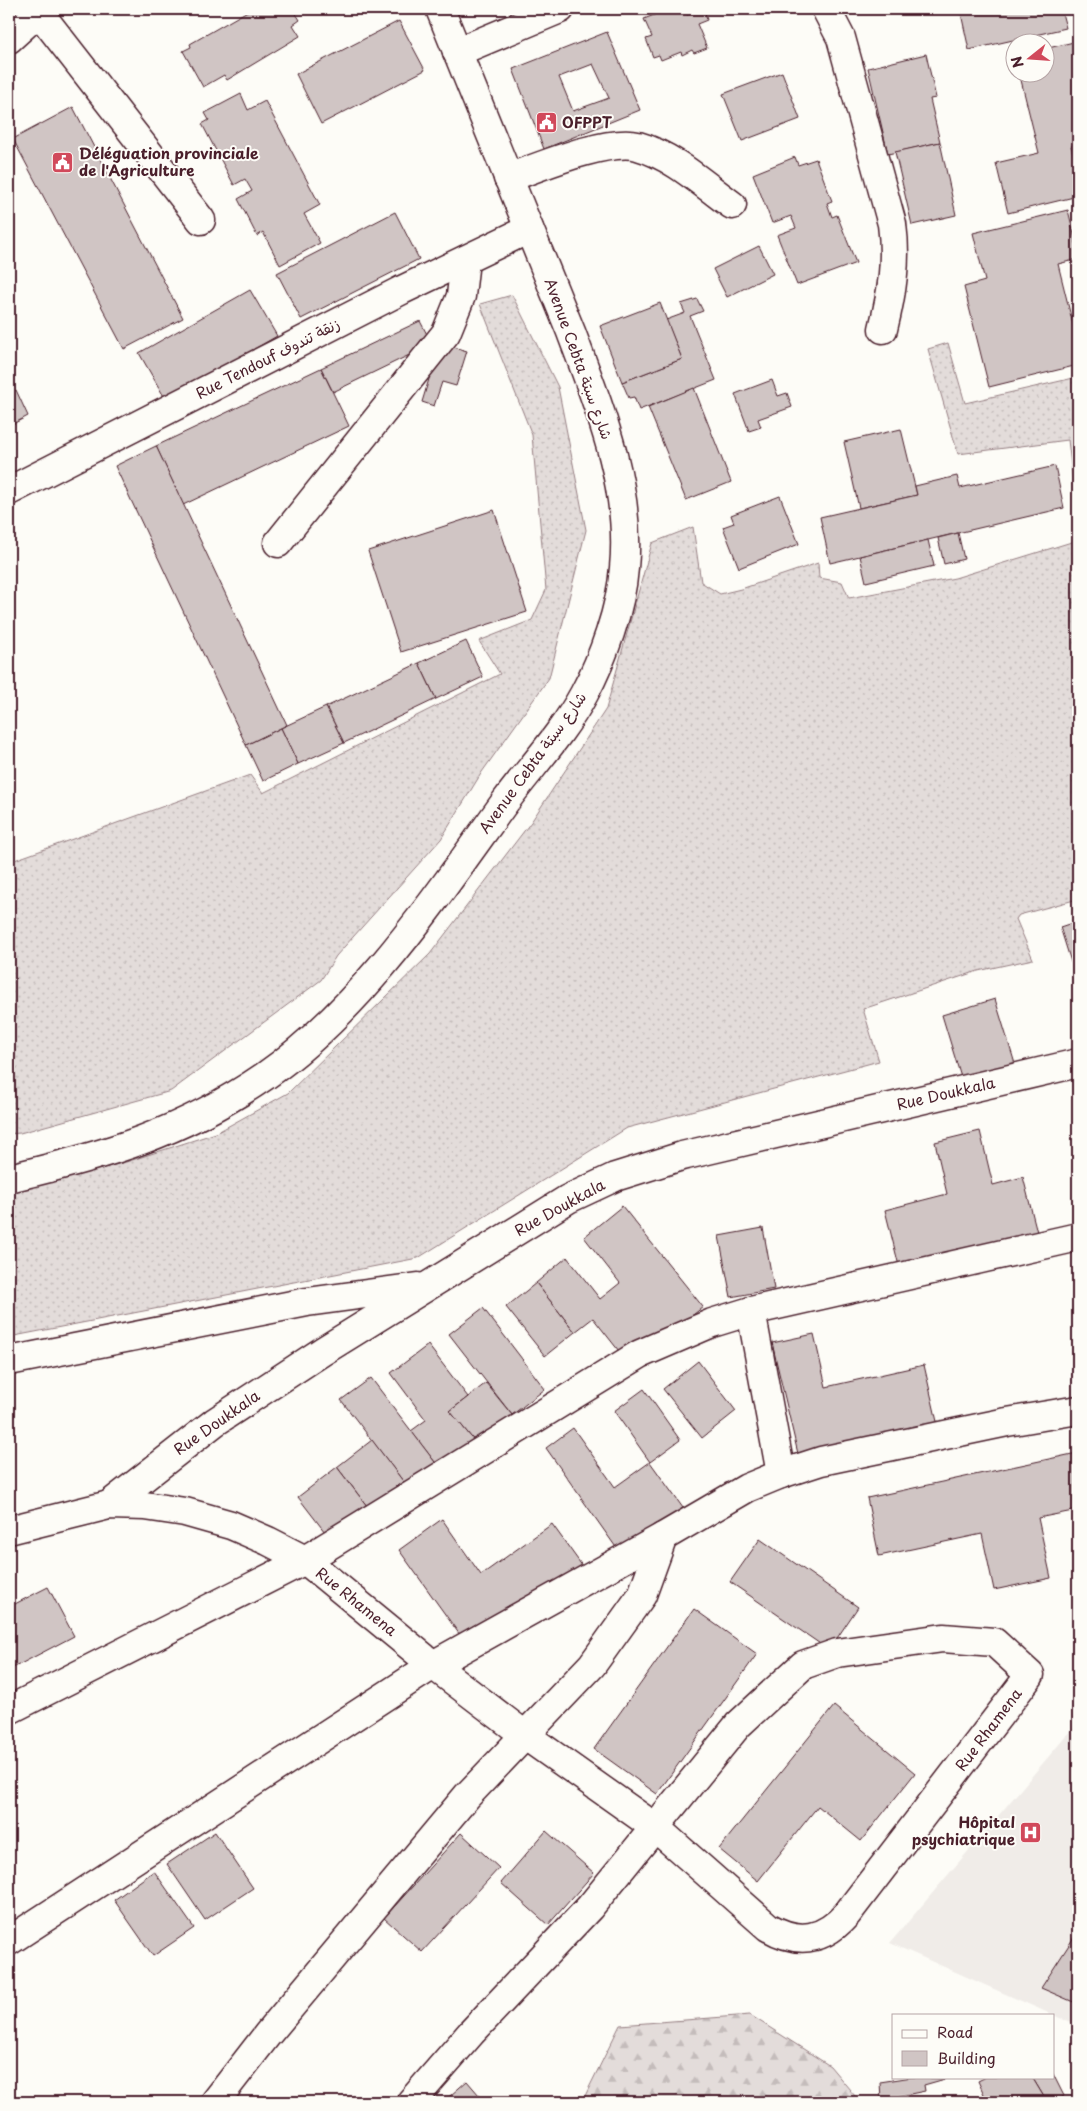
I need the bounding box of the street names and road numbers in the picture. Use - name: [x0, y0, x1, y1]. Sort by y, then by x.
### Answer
- street label: Avenue Cebta شارع سبتة: [539, 275, 619, 442]
- street label: Rue Tendouf زنقة تندوف: [191, 311, 343, 404]
- street label: Avenue Cebta شارع سبتة: [472, 686, 591, 838]
- street label: Rue Doukkala: [894, 1070, 998, 1115]
- street label: Rue Doukkala: [510, 1172, 609, 1241]
- street label: Rue Doukkala: [169, 1383, 264, 1460]
- street label: Rue Rhamena: [311, 1561, 403, 1641]
- street label: Rue Rhamena: [949, 1682, 1027, 1775]

